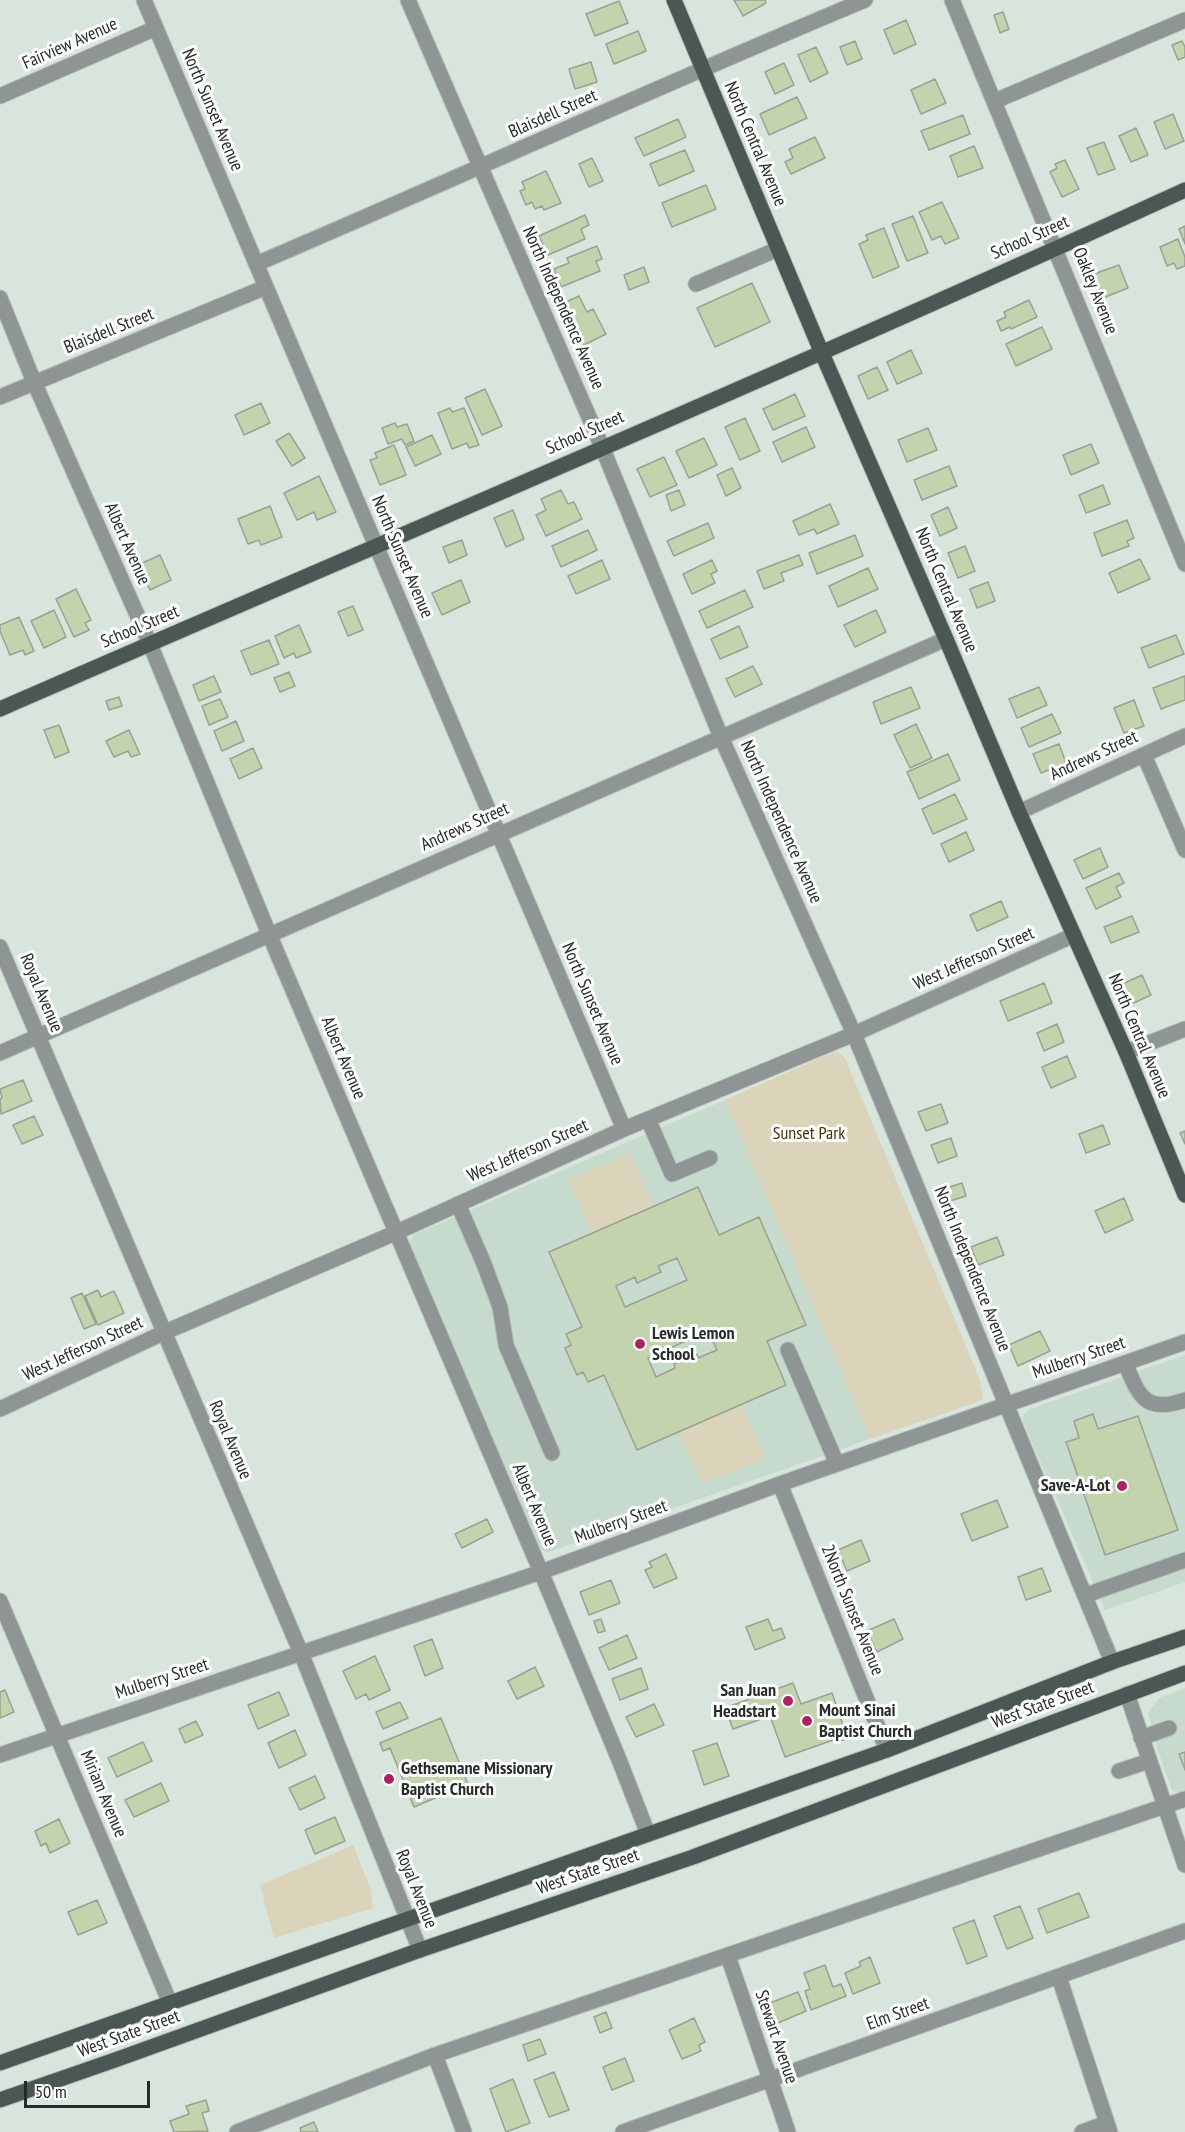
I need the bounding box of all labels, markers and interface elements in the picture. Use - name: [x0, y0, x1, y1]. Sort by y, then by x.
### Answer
- street label: Fairview Avenue: [19, 13, 121, 75]
- street label: North Sunset Avenue: [177, 46, 247, 174]
- street label: North Central Avenue: [719, 78, 791, 210]
- street label: Blaisdell Street: [505, 85, 601, 143]
- street label: School Street: [988, 211, 1072, 265]
- street label: North Independence Avenue: [517, 223, 609, 393]
- street label: Oakley Avenue: [1068, 245, 1122, 337]
- street label: Blaisdell Street: [61, 303, 157, 359]
- street label: School Street: [543, 406, 627, 460]
- street label: North Sunset Avenue: [367, 493, 437, 621]
- street label: Albert Avenue: [99, 500, 155, 588]
- street label: North Central Avenue: [910, 524, 982, 656]
- street label: School Street: [98, 601, 182, 653]
- street label: Andrews Street: [1047, 726, 1141, 786]
- street label: North Independence Avenue: [735, 737, 827, 907]
- street label: Andrews Street: [418, 798, 512, 856]
- street label: West Jefferson Street: [910, 923, 1038, 995]
- street label: North Sunset Avenue: [557, 940, 627, 1068]
- street label: Royal Avenue: [15, 951, 67, 1035]
- street label: North Central Avenue: [1103, 970, 1175, 1102]
- street label: Albert Avenue: [316, 1013, 370, 1103]
- street label: West Jefferson Street: [464, 1115, 592, 1187]
- park label: Sunset Park: [773, 1123, 845, 1145]
- street label: North Independence Avenue: [929, 1183, 1015, 1355]
- street label: West Jefferson Street: [20, 1312, 146, 1386]
- place label: Lewis Lemon School: [652, 1323, 735, 1366]
- street label: Mulberry Street: [1030, 1332, 1128, 1384]
- marker: Lewis Lemon School: [633, 1337, 647, 1351]
- street label: Royal Avenue: [204, 1398, 256, 1482]
- street label: Albert Avenue: [507, 1460, 561, 1550]
- place label: Save-A-Lot: [1041, 1475, 1110, 1497]
- marker: Save-A-Lot: [1115, 1479, 1129, 1493]
- street label: Mulberry Street: [572, 1495, 670, 1549]
- street label: 2North Sunset Avenue: [816, 1542, 888, 1678]
- street label: Mulberry Street: [113, 1654, 211, 1704]
- street label: West State Street: [989, 1677, 1097, 1733]
- place label: San Juan Headstart: [713, 1680, 776, 1722]
- marker: San Juan Headstart: [781, 1694, 795, 1708]
- place label: Mount Sinai Baptist Church: [819, 1700, 912, 1742]
- marker: Mount Sinai Baptist Church: [800, 1714, 814, 1728]
- street label: Miriam Avenue: [75, 1747, 131, 1841]
- place label: Gethsemane Missionary Baptist Church: [401, 1758, 553, 1800]
- marker: Gethsemane Missionary Baptist Church: [382, 1772, 396, 1786]
- street label: West State Street: [534, 1844, 642, 1900]
- street label: Royal Avenue: [390, 1846, 442, 1932]
- street label: Stewart Avenue: [750, 1987, 802, 2087]
- street label: Elm Street: [864, 1993, 932, 2035]
- street label: West State Street: [75, 2006, 183, 2062]
- scale bar: [27, 2069, 153, 2107]
- text: 50 m: [35, 2080, 67, 2103]

